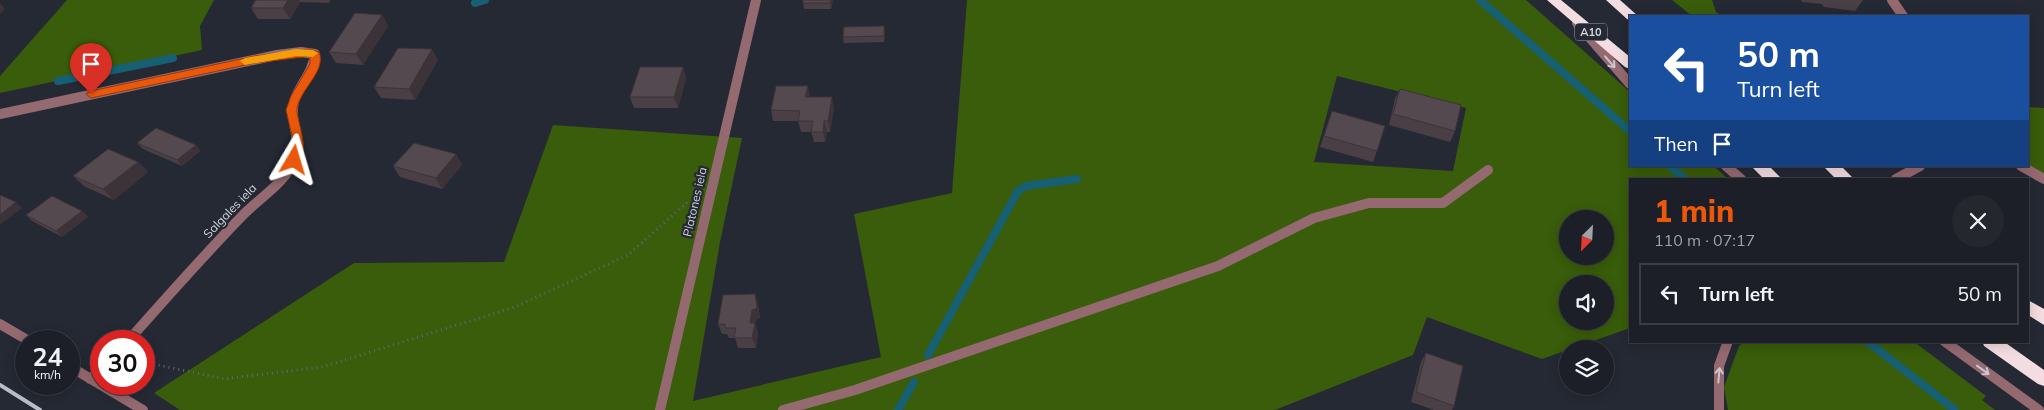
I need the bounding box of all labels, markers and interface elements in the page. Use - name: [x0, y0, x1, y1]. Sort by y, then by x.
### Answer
- road number: A10: [1575, 24, 1607, 41]
- text: 50 m: [1737, 32, 1820, 76]
- icon: left: [1654, 35, 1719, 100]
- pin: [70, 43, 112, 94]
- icon: arrive: [77, 50, 105, 78]
- one-way arrow: [1605, 55, 1616, 68]
- text: Turn left: [1737, 75, 1820, 103]
- icon: arrive: [1708, 130, 1736, 158]
- text: Then: [1654, 132, 1698, 156]
- position arrow: [267, 133, 319, 185]
- street label: Platones iela: [679, 166, 710, 238]
- street label: Salgales iela: [200, 180, 259, 241]
- text: 1 min: [1654, 192, 1734, 230]
- button: close: [1952, 195, 2004, 247]
- north arrow: [1559, 210, 1614, 265]
- map controls: [1559, 210, 1614, 395]
- text: 110 m · 07:17: [1654, 230, 1755, 250]
- button: sound: [1559, 275, 1614, 330]
- icon: left: [1656, 280, 1684, 308]
- text: Turn left: [1699, 282, 1774, 306]
- text: 50 m: [1958, 282, 2002, 306]
- speed limit sign: 30: [90, 330, 155, 395]
- button: layers: [1559, 340, 1614, 395]
- text: 24: [32, 341, 63, 372]
- one-way arrow: [1976, 365, 1990, 375]
- text: km/h: [34, 367, 61, 382]
- one-way arrow: [1714, 367, 1723, 383]

